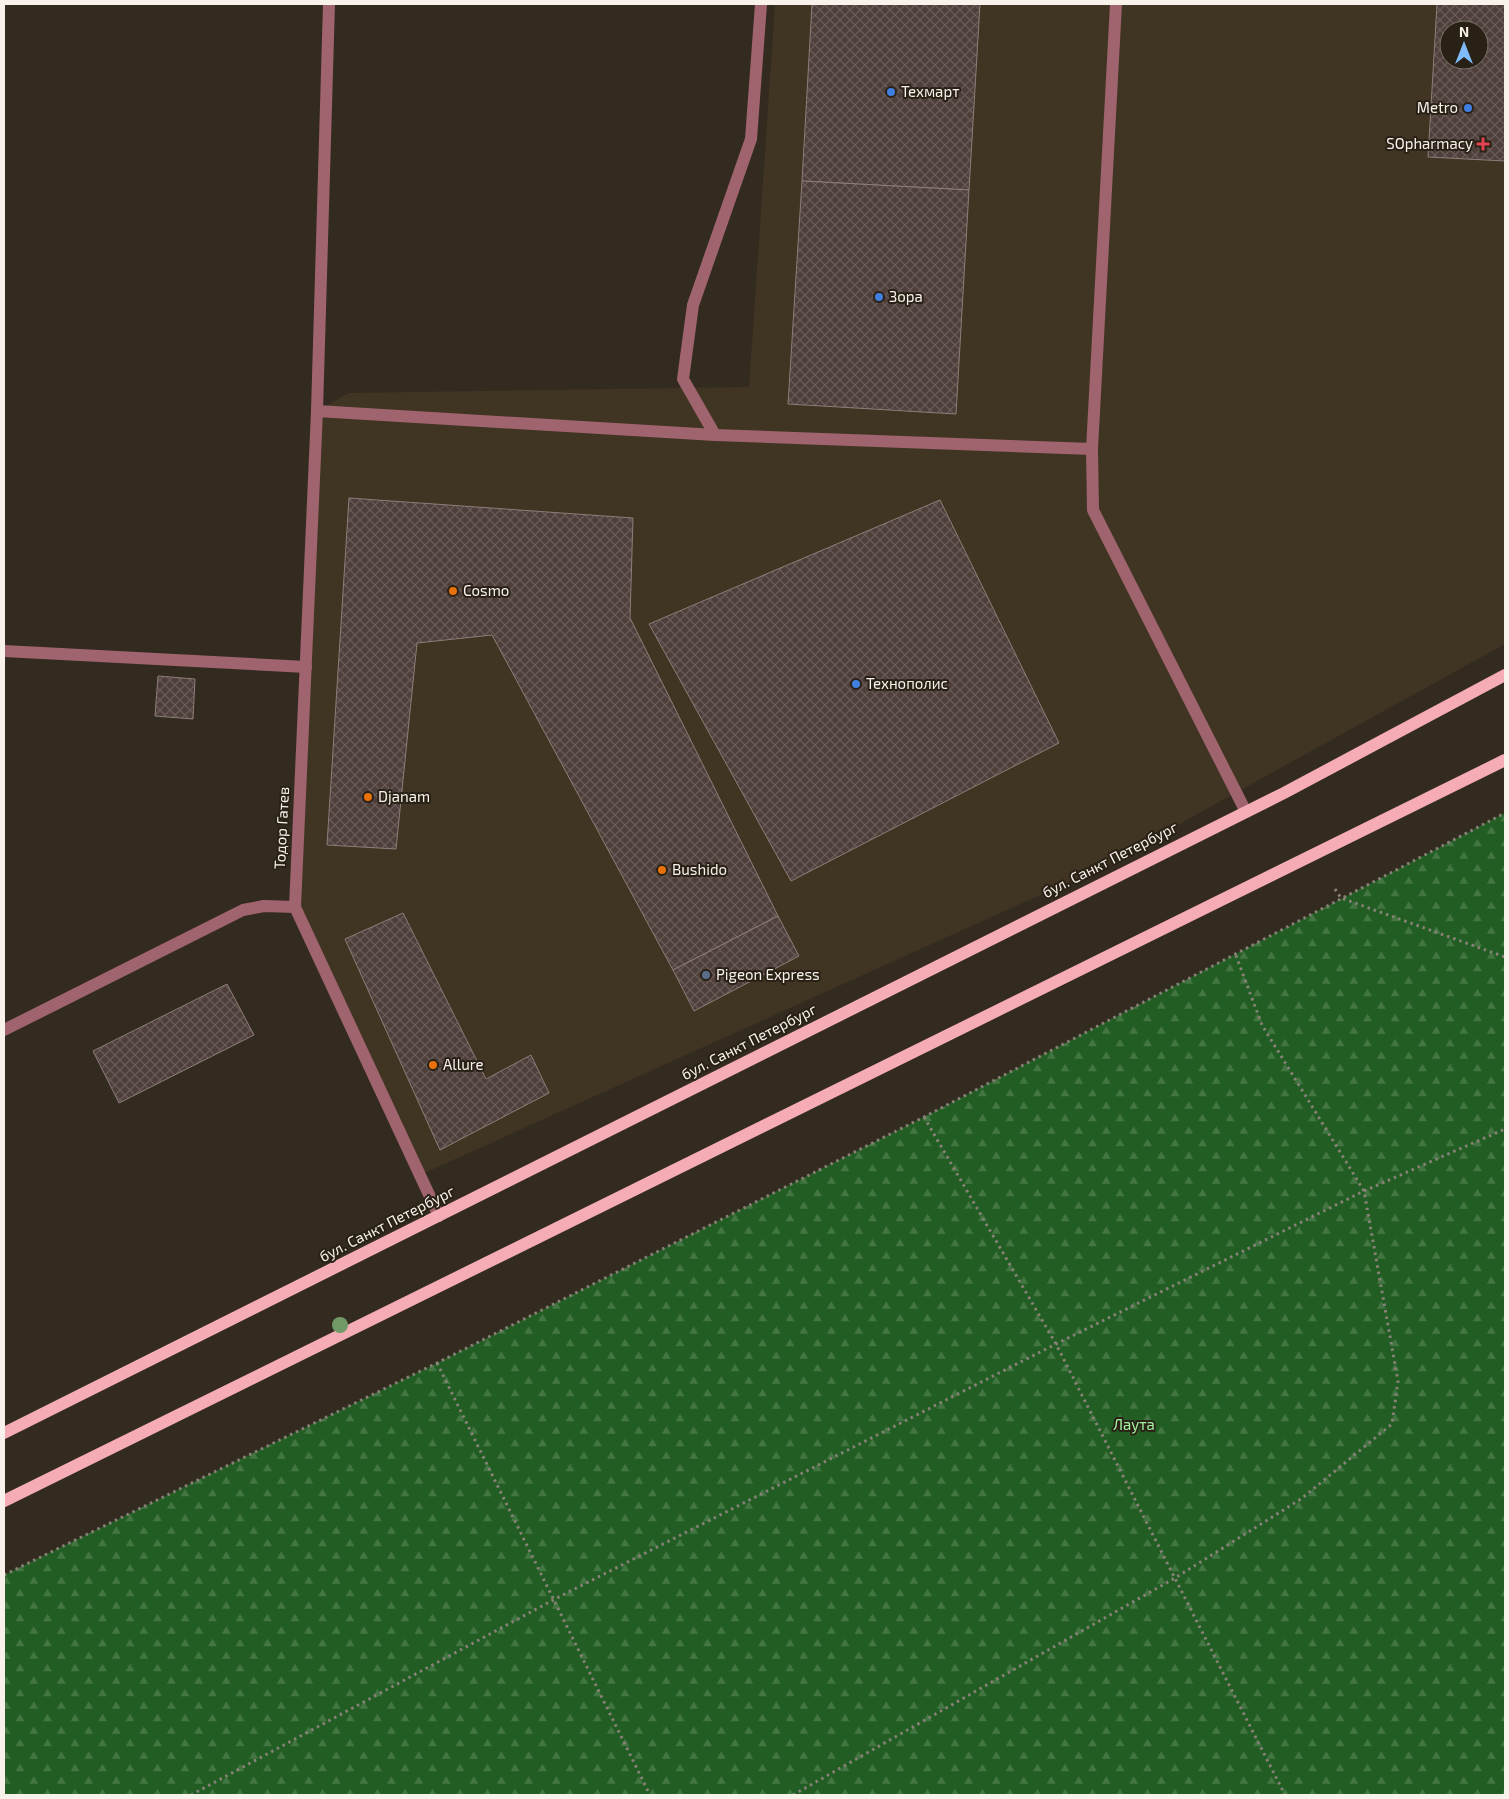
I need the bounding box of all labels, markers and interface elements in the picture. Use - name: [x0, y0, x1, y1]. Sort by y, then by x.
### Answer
- north arrow: [1439, 20, 1489, 70]
- text: N: [1459, 23, 1469, 40]
- place label: Техмарт: [901, 82, 960, 100]
- marker: Техмарт: [885, 86, 897, 98]
- place label: Metro: [1417, 98, 1458, 116]
- marker: Metro: [1462, 102, 1474, 114]
- place label: SOpharmacy: [1386, 134, 1473, 152]
- marker: SOpharmacy: [1477, 138, 1489, 150]
- place label: Зора: [889, 287, 923, 305]
- marker: Зора: [873, 291, 885, 303]
- place label: Cosmo: [463, 581, 509, 599]
- marker: Cosmo: [447, 585, 459, 597]
- place label: Технополис: [866, 674, 948, 692]
- marker: Технополис: [850, 678, 862, 690]
- street label: Тодор Гатев: [270, 786, 292, 870]
- place label: Djanam: [378, 787, 430, 806]
- marker: Djanam: [362, 791, 374, 803]
- street label: бул. Санкт Петербург: [1039, 817, 1181, 902]
- place label: Bushido: [672, 860, 727, 878]
- marker: Bushido: [656, 864, 668, 876]
- place label: Pigeon Express: [716, 965, 820, 983]
- marker: Pigeon Express: [700, 969, 712, 981]
- street label: бул. Санкт Петербург: [678, 999, 820, 1084]
- place label: Allure: [443, 1055, 484, 1073]
- marker: Allure: [427, 1059, 439, 1071]
- street label: бул. Санкт Петербург: [316, 1181, 458, 1266]
- park label: Лаута: [1113, 1415, 1155, 1434]

